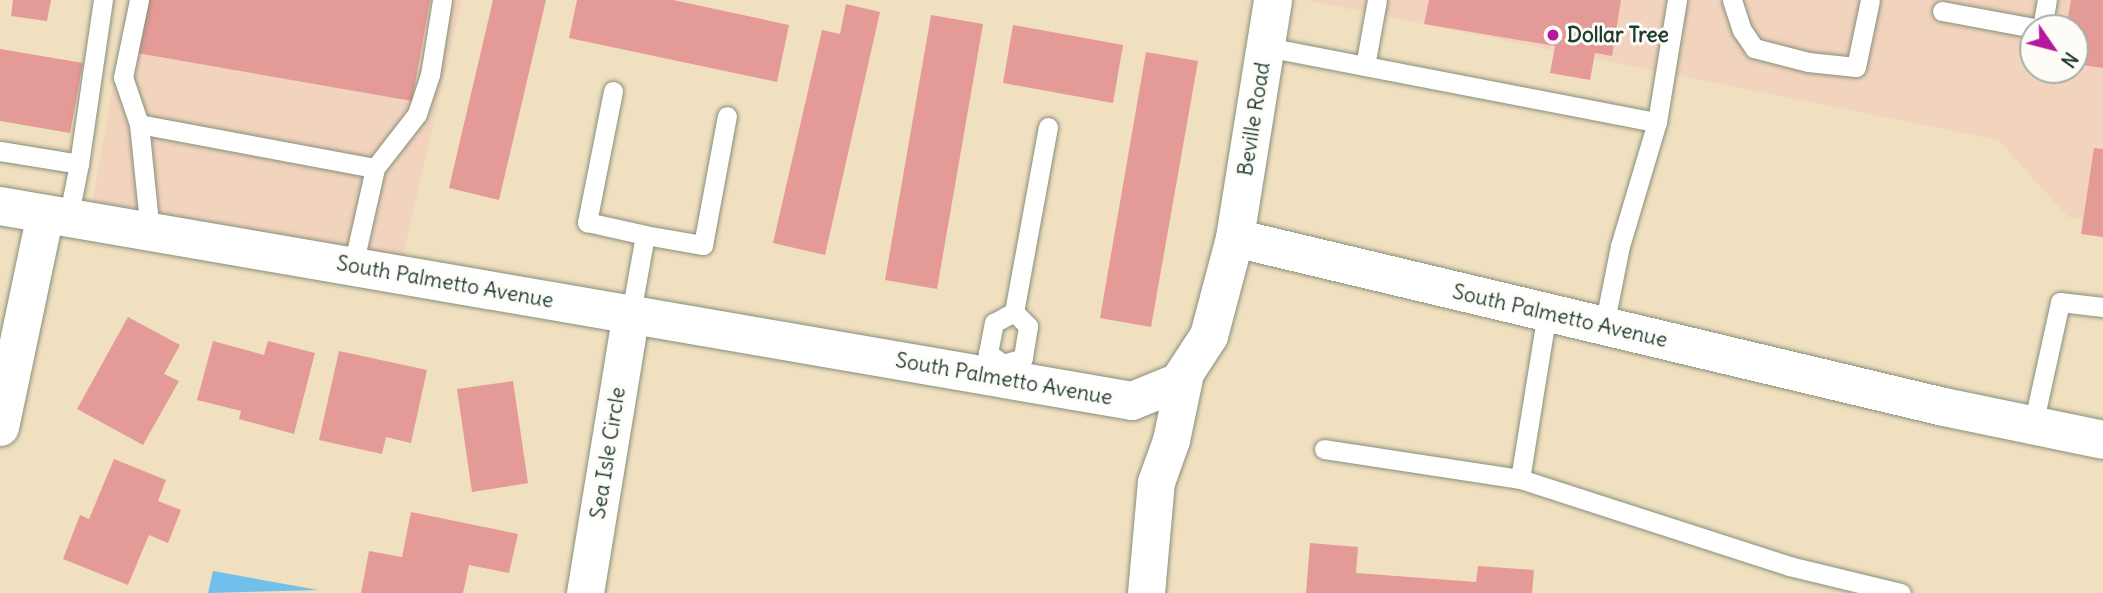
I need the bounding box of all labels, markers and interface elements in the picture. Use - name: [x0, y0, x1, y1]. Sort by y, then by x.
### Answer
- north arrow: [2019, 14, 2089, 84]
- place label: Dollar Tree: [1567, 22, 1669, 48]
- marker: Dollar Tree: [1545, 27, 1561, 43]
- text: N: [2056, 48, 2083, 72]
- street label: Beville Road: [1233, 60, 1275, 178]
- street label: South Palmetto Avenue: [335, 251, 555, 313]
- street label: South Palmetto Avenue: [1450, 279, 1670, 353]
- street label: South Palmetto Avenue: [894, 348, 1114, 410]
- street label: Sea Isle Circle: [585, 385, 631, 521]

